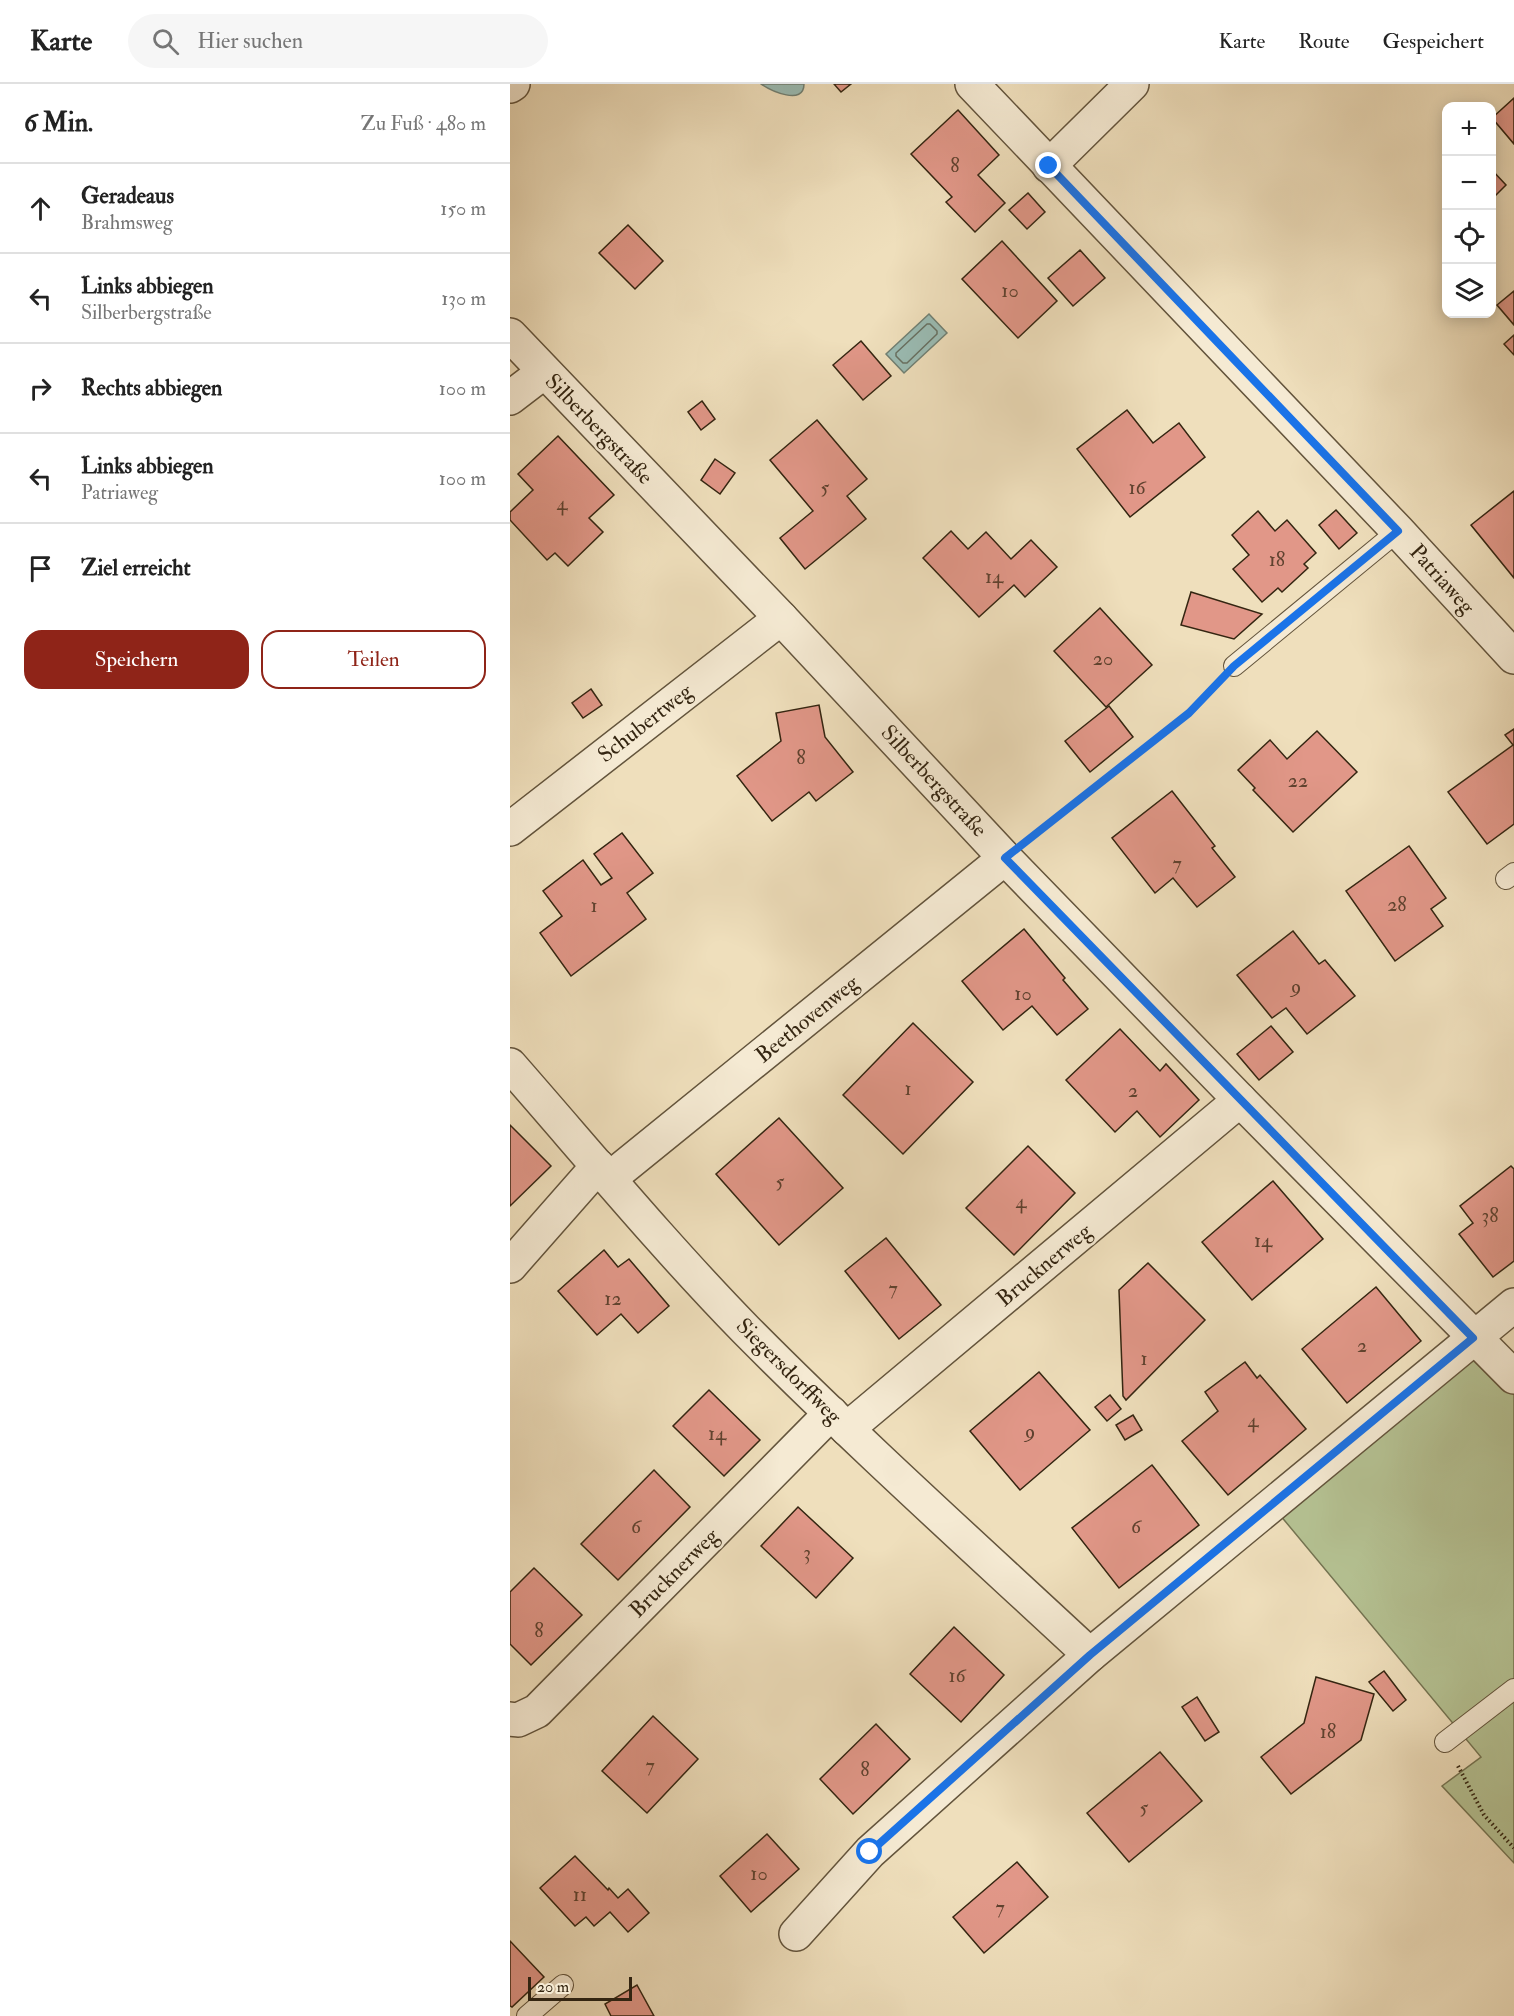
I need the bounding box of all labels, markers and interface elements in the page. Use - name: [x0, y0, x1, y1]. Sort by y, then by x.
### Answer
- search box: [128, 14, 548, 68]
- text: Karte: [30, 24, 92, 59]
- icon: search: [149, 25, 182, 58]
- text: Hier suchen: [197, 27, 303, 55]
- text: Karte: [1219, 28, 1265, 55]
- text: Route: [1298, 28, 1350, 55]
- text: Gespeichert: [1383, 28, 1484, 55]
- map controls: [1442, 102, 1496, 318]
- button: +: [1442, 102, 1496, 156]
- text: 6 Min.: [24, 107, 93, 139]
- text: Zu Fuß · 480 m: [361, 111, 486, 136]
- route end: [1035, 152, 1061, 178]
- house number: 8: [950, 153, 960, 178]
- button: −: [1442, 156, 1496, 210]
- text: Geradeaus: [81, 182, 174, 210]
- icon: ahead: [24, 192, 57, 225]
- text: 150 m: [440, 196, 486, 221]
- text: Brahmsweg: [81, 210, 173, 235]
- button: locate: [1442, 210, 1496, 264]
- button: layers: [1442, 264, 1496, 318]
- text: Links abbiegen: [81, 272, 214, 300]
- house number: 10: [1001, 278, 1019, 303]
- icon: left: [24, 282, 57, 315]
- text: 130 m: [441, 286, 486, 311]
- text: Silberbergstraße: [81, 300, 212, 325]
- street label: Silberbergstraße: [539, 368, 659, 490]
- icon: right: [24, 372, 57, 405]
- text: Rechts abbiegen: [81, 374, 222, 402]
- text: 100 m: [439, 376, 486, 401]
- text: Links abbiegen: [81, 452, 214, 480]
- icon: left: [24, 462, 57, 495]
- text: 100 m: [439, 466, 486, 491]
- house number: 5: [821, 475, 830, 500]
- house number: 16: [1128, 475, 1146, 500]
- text: Patriaweg: [81, 480, 158, 505]
- house number: 4: [557, 491, 569, 516]
- street label: Patriaweg: [1403, 538, 1482, 621]
- house number: 18: [1269, 547, 1285, 572]
- icon: arrive: [24, 552, 57, 585]
- text: Ziel erreicht: [81, 554, 191, 582]
- house number: 14: [985, 564, 1004, 589]
- button: Speichern: [24, 630, 249, 689]
- button: Teilen: [261, 630, 486, 689]
- house number: 20: [1093, 646, 1113, 671]
- street label: Schubertweg: [592, 677, 699, 769]
- street label: Silberbergstraße: [875, 719, 993, 843]
- house number: 8: [796, 745, 806, 770]
- house number: 22: [1288, 768, 1308, 793]
- house number: 7: [1172, 851, 1182, 876]
- house number: 28: [1387, 892, 1407, 917]
- house number: 1: [590, 893, 598, 918]
- street label: Beethovenweg: [750, 968, 865, 1069]
- house number: 9: [1289, 974, 1301, 999]
- house number: 10: [1014, 981, 1032, 1006]
- house number: 1: [904, 1076, 912, 1101]
- house number: 2: [1128, 1078, 1138, 1103]
- house number: 5: [776, 1169, 785, 1194]
- house number: 4: [1016, 1189, 1028, 1214]
- house number: 38: [1481, 1203, 1499, 1228]
- street label: Brucknerweg: [991, 1216, 1098, 1313]
- house number: 14: [1254, 1228, 1273, 1253]
- house number: 7: [888, 1276, 898, 1301]
- house number: 12: [604, 1286, 622, 1311]
- street label: Siegersdorffweg: [730, 1312, 849, 1431]
- house number: 2: [1357, 1333, 1367, 1358]
- house number: 1: [1140, 1346, 1148, 1371]
- house number: 4: [1248, 1408, 1260, 1433]
- house number: 9: [1023, 1419, 1035, 1444]
- house number: 14: [708, 1421, 727, 1446]
- house number: 6: [631, 1514, 642, 1539]
- house number: 6: [1131, 1514, 1142, 1539]
- street label: Brucknerweg: [623, 1521, 726, 1624]
- house number: 3: [803, 1540, 811, 1565]
- house number: 8: [534, 1618, 544, 1643]
- house number: 16: [948, 1663, 966, 1688]
- house number: 18: [1320, 1719, 1336, 1744]
- house number: 7: [645, 1753, 655, 1778]
- house number: 8: [860, 1757, 870, 1782]
- house number: 5: [1140, 1795, 1149, 1820]
- route start: [856, 1838, 882, 1864]
- house number: 10: [750, 1861, 768, 1886]
- house number: 11: [573, 1882, 587, 1907]
- house number: 7: [995, 1895, 1005, 1920]
- scale bar: [528, 1974, 632, 2002]
- text: 20 m: [537, 1977, 569, 1997]

